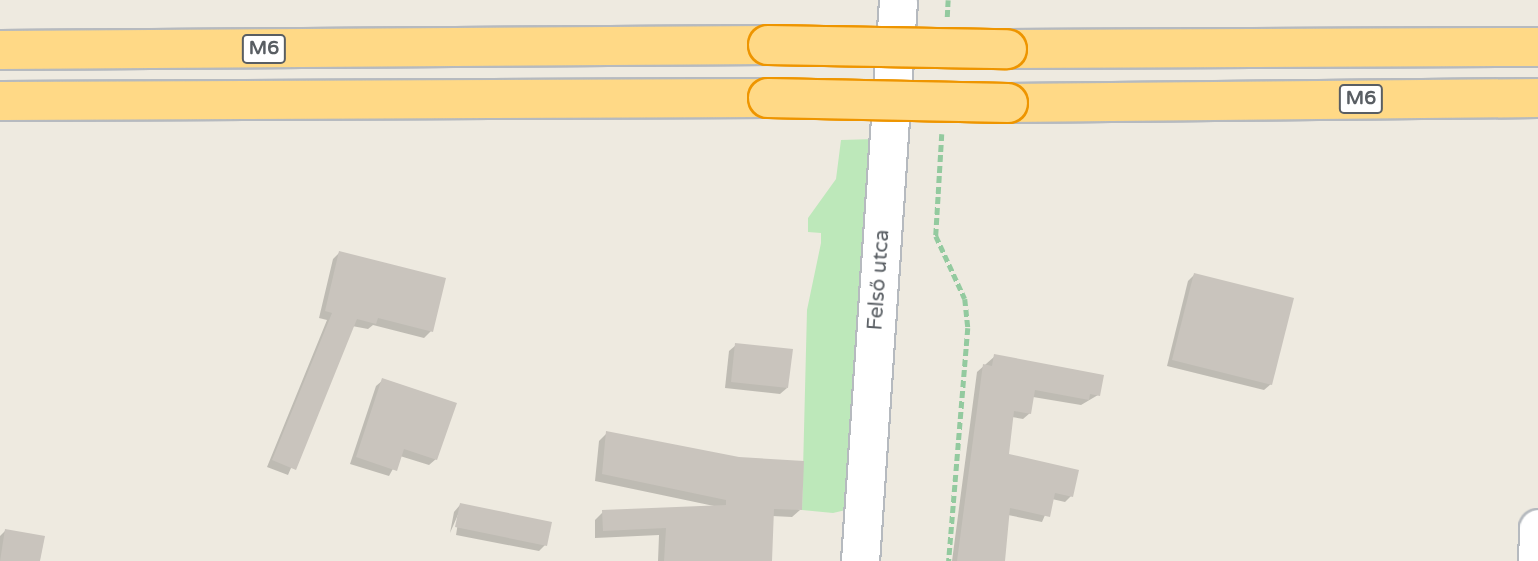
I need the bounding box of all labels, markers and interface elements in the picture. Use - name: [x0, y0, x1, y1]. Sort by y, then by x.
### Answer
- road number: M6: [241, 34, 287, 64]
- road number: M6: [1338, 83, 1384, 114]
- street label: Felső utca: [863, 229, 895, 331]

